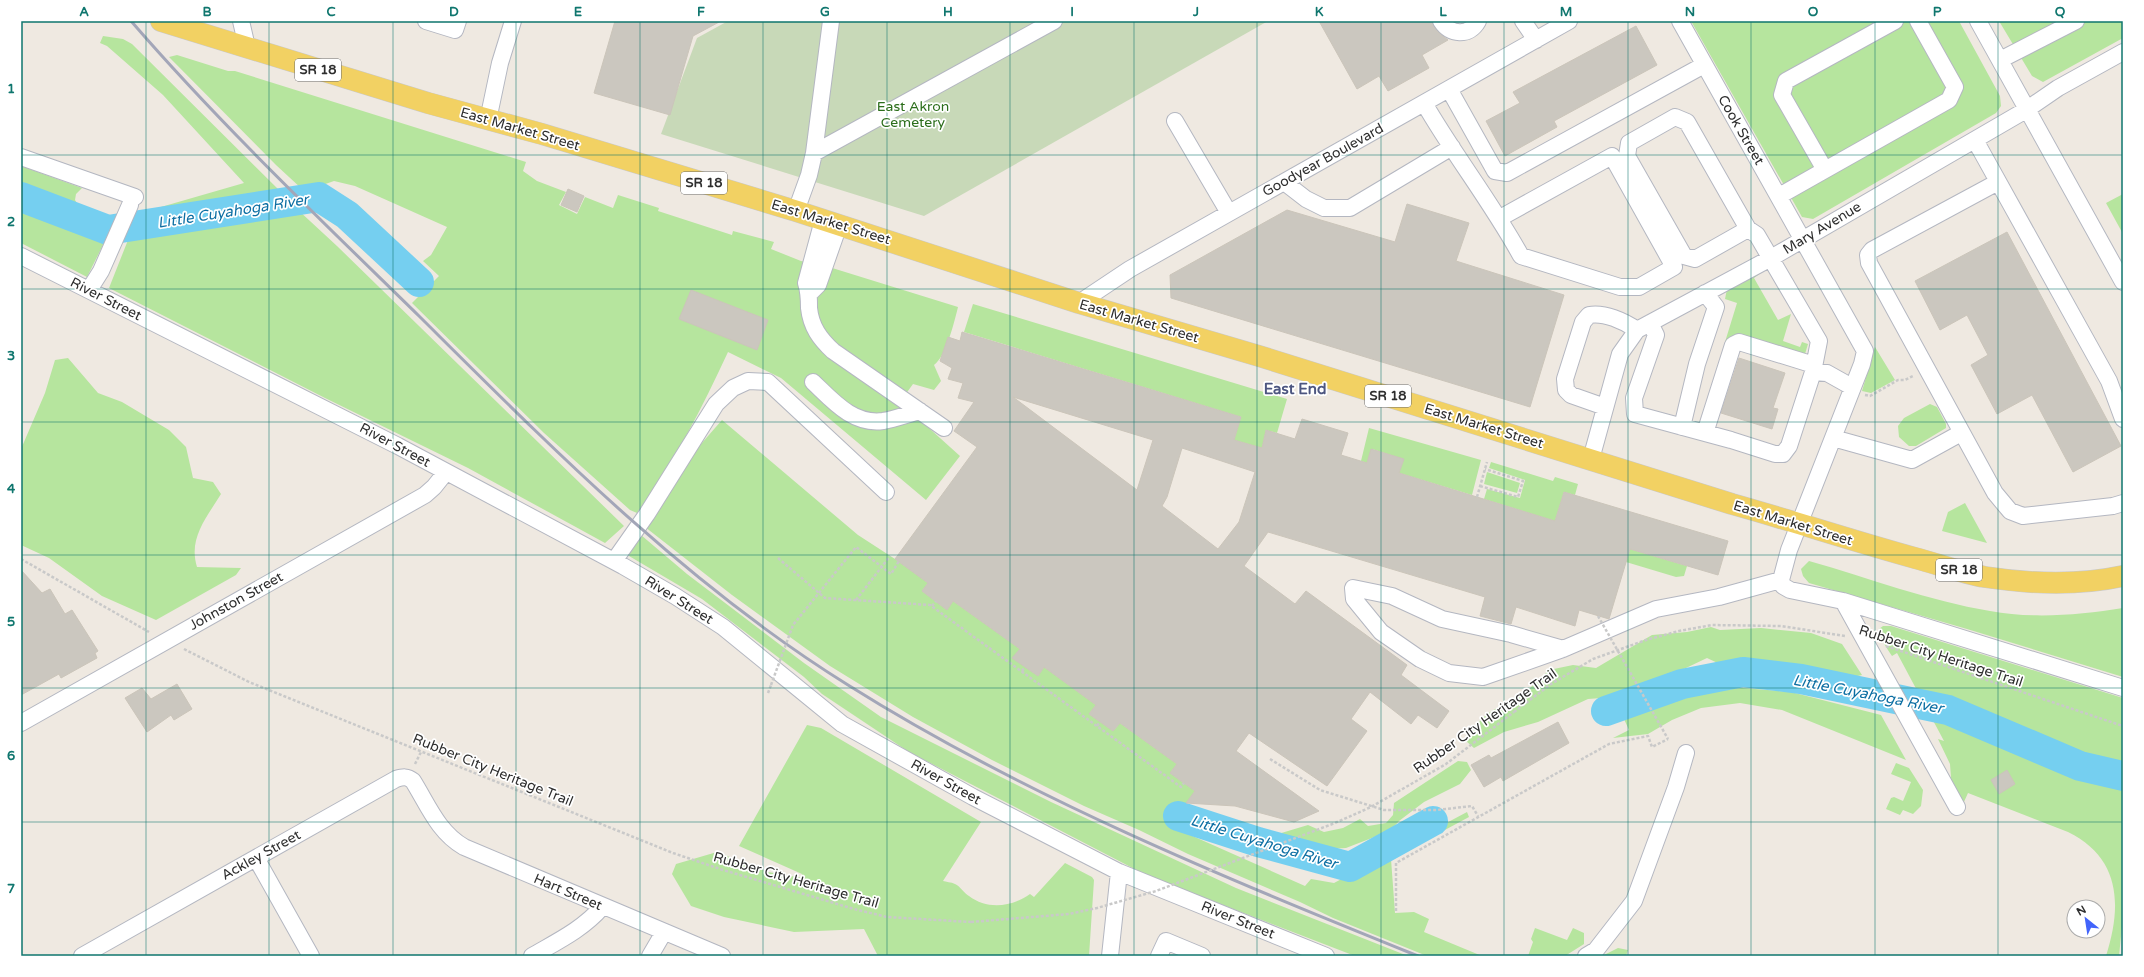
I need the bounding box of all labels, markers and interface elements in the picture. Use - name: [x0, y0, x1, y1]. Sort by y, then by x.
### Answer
- text: A: [79, 4, 89, 20]
- text: B: [202, 4, 212, 20]
- text: C: [326, 4, 336, 20]
- text: D: [449, 4, 459, 20]
- text: E: [574, 4, 582, 20]
- text: F: [697, 4, 705, 20]
- text: G: [820, 4, 830, 20]
- text: H: [943, 4, 953, 20]
- text: I: [1070, 4, 1074, 20]
- text: J: [1192, 4, 1199, 20]
- text: K: [1315, 4, 1324, 20]
- text: L: [1439, 4, 1447, 20]
- text: M: [1560, 4, 1572, 20]
- text: N: [1685, 4, 1695, 20]
- text: O: [1808, 4, 1819, 20]
- text: P: [1933, 4, 1942, 20]
- text: Q: [2055, 4, 2066, 20]
- road number: SR 18: [295, 59, 341, 81]
- text: 1: [7, 81, 15, 97]
- street label: Cook Street: [1714, 92, 1768, 169]
- park label: East Akron Cemetery: [877, 98, 949, 131]
- street label: East Market Street: [458, 104, 582, 154]
- street label: Goodyear Boulevard: [1259, 120, 1387, 200]
- road number: SR 18: [681, 172, 727, 194]
- water label: Little Cuyahoga River: [156, 190, 312, 232]
- street label: East Market Street: [769, 196, 893, 248]
- street label: Mary Avenue: [1780, 198, 1864, 258]
- text: 2: [7, 214, 15, 230]
- street label: River Street: [68, 274, 145, 325]
- street label: East Market Street: [1077, 296, 1201, 346]
- text: 3: [7, 348, 15, 364]
- district label: East End: [1264, 380, 1326, 398]
- road number: SR 18: [1365, 385, 1411, 407]
- street label: East Market Street: [1422, 400, 1546, 452]
- street label: River Street: [357, 419, 434, 471]
- text: 4: [7, 481, 16, 497]
- street label: East Market Street: [1731, 497, 1855, 549]
- road number: SR 18: [1936, 559, 1982, 581]
- street label: Johnston Street: [186, 568, 286, 634]
- street label: River Street: [642, 572, 717, 628]
- text: 5: [7, 614, 15, 630]
- street label: Rubber City Heritage Trail: [1857, 621, 2025, 691]
- street label: Rubber City Heritage Trail: [1410, 665, 1560, 777]
- water label: Little Cuyahoga River: [1792, 671, 1947, 718]
- street label: Rubber City Heritage Trail: [410, 730, 576, 810]
- text: 6: [7, 748, 15, 764]
- street label: River Street: [908, 756, 985, 809]
- water label: Little Cuyahoga River: [1189, 811, 1342, 874]
- street label: Ackley Street: [218, 826, 304, 884]
- street label: Rubber City Heritage Trail: [711, 848, 881, 912]
- street label: Hart Street: [531, 870, 605, 914]
- text: 7: [7, 881, 15, 897]
- street label: River Street: [1199, 898, 1278, 943]
- north arrow: [2066, 899, 2106, 939]
- text: N: [2074, 903, 2088, 919]

